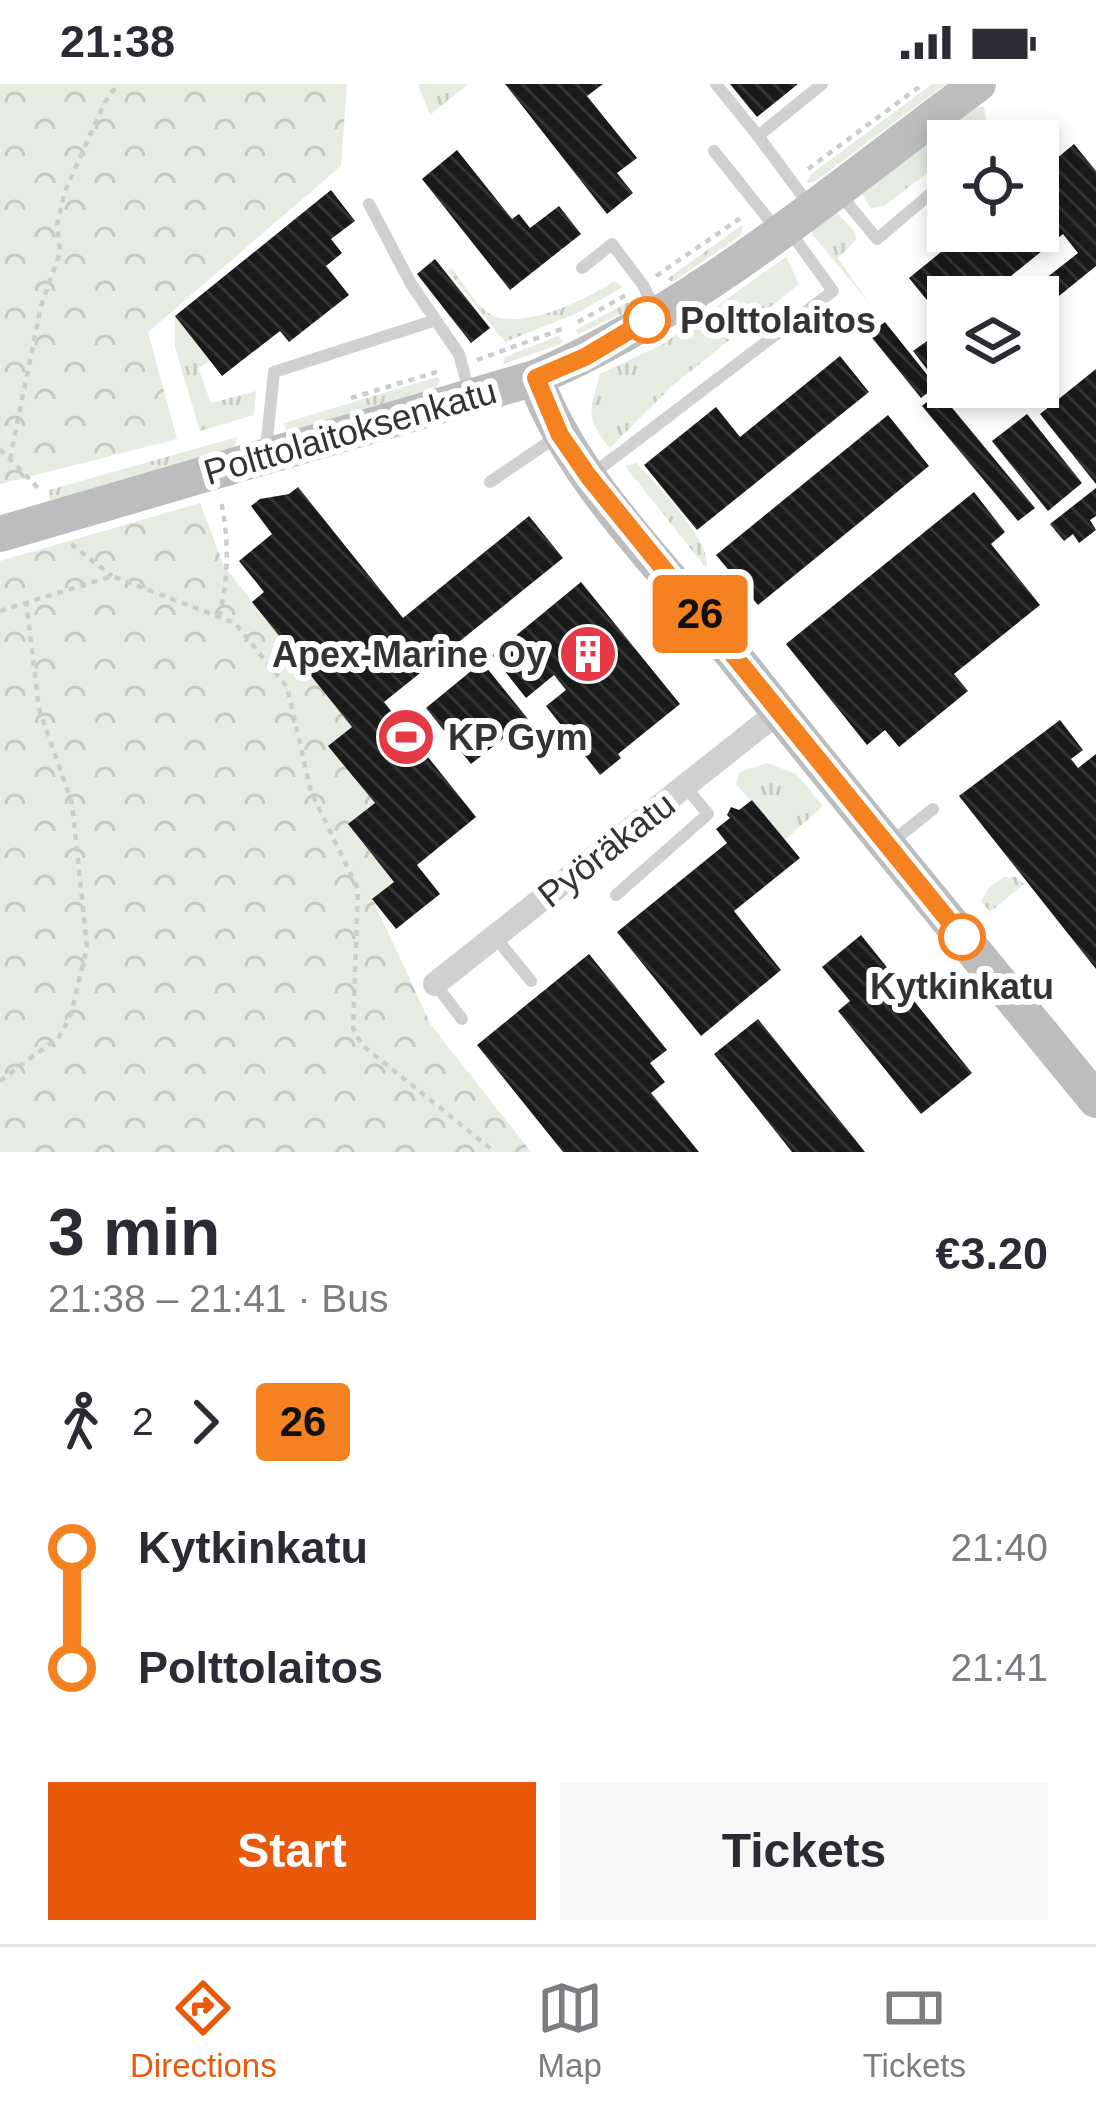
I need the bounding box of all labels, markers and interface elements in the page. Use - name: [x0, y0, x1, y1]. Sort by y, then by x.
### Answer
- text: 21:38: [60, 16, 175, 67]
- map controls: [927, 120, 1059, 408]
- button: locate: [927, 120, 1059, 252]
- button: layers: [927, 276, 1059, 408]
- marker: Polttolaitos: [625, 298, 669, 342]
- place label: Polttolaitos: [680, 300, 876, 341]
- street label: Polttolaitoksenkatu: [199, 370, 501, 493]
- line badge: 26: [646, 575, 754, 653]
- text: 26: [677, 590, 723, 637]
- building icon: Apex-Marine Oy: [557, 623, 619, 685]
- place label: Apex-Marine Oy: [272, 634, 546, 675]
- sports icon: KP Gym: [375, 706, 437, 768]
- place label: KP Gym: [448, 717, 587, 758]
- street label: Pyöräkatu: [530, 783, 683, 915]
- marker: Kytkinkatu: [940, 915, 984, 959]
- place label: Kytkinkatu: [870, 966, 1054, 1007]
- text: 3 min: [48, 1195, 220, 1269]
- text: €3.20: [935, 1228, 1048, 1279]
- text: 21:38 – 21:41 · Bus: [48, 1277, 388, 1320]
- icon: walk: [48, 1389, 114, 1455]
- icon: forward: [172, 1389, 238, 1455]
- text: 26: [280, 1398, 326, 1445]
- text: 2: [132, 1400, 154, 1443]
- text: Kytkinkatu: [138, 1522, 368, 1573]
- text: 21:40: [950, 1526, 1048, 1569]
- text: Polttolaitos: [138, 1642, 383, 1693]
- text: 21:41: [950, 1646, 1048, 1689]
- button: Start: [48, 1782, 536, 1920]
- button: Tickets: [560, 1782, 1048, 1920]
- tab: Directions: [130, 1975, 277, 2085]
- tab: Map: [537, 1975, 603, 2085]
- tab: Tickets: [863, 1975, 966, 2085]

